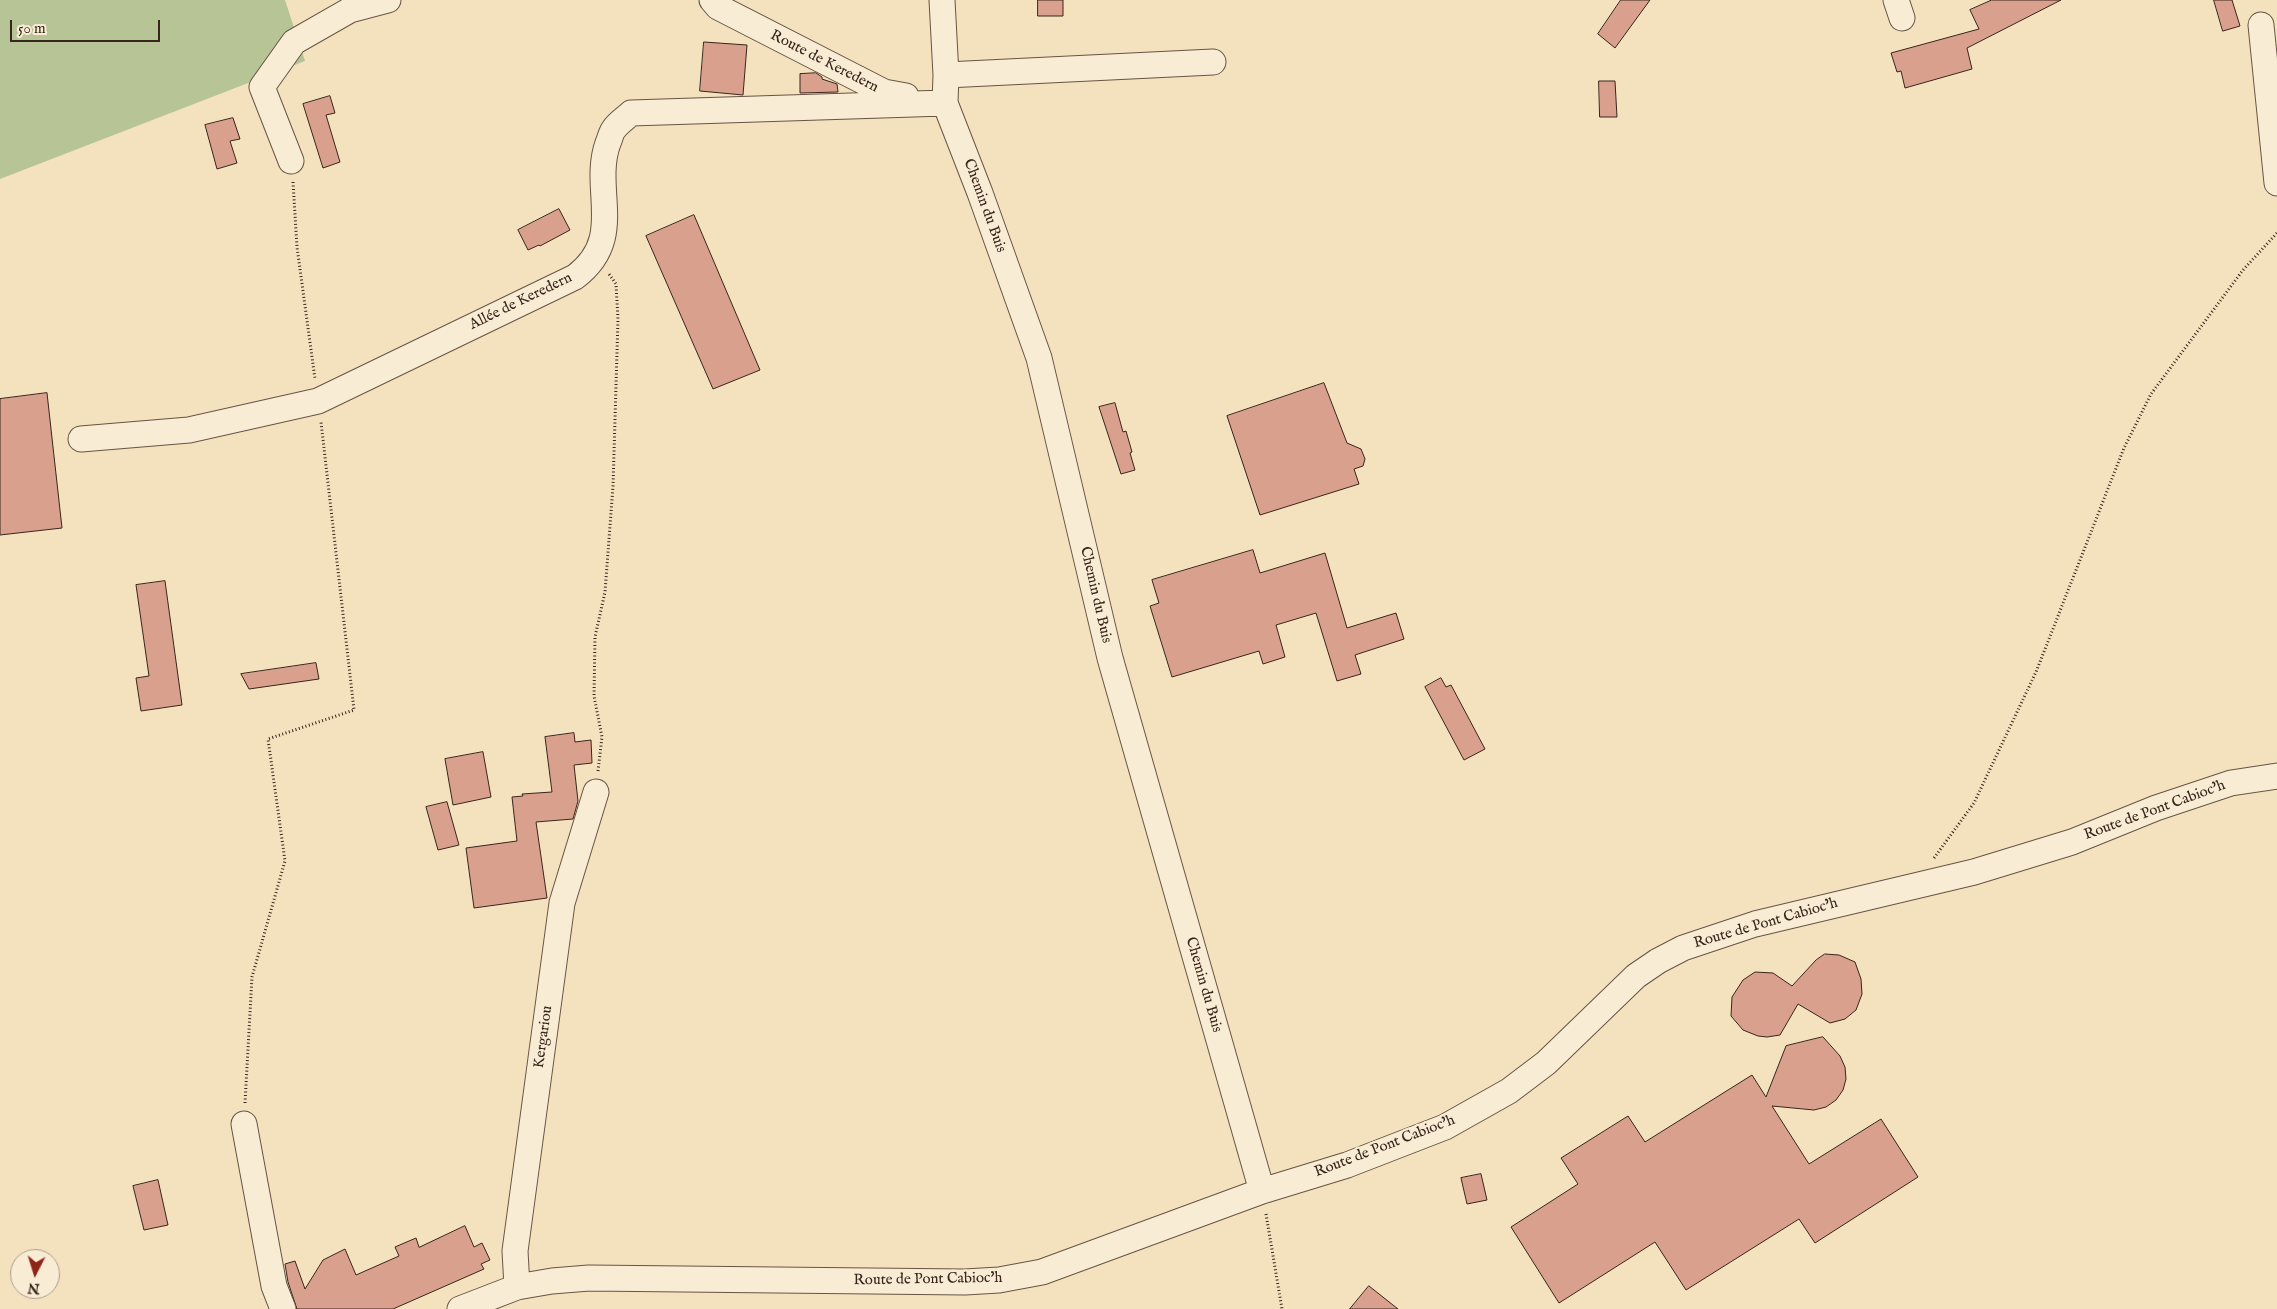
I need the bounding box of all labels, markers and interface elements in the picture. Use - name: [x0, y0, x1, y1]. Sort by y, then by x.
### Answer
- scale bar: [12, 10, 162, 42]
- text: 50 m: [18, 19, 46, 38]
- street label: Route de Keredern: [767, 27, 881, 97]
- street label: Chemin du Buis: [959, 157, 1009, 255]
- street label: Allée de Keredern: [467, 269, 575, 335]
- street label: Chemin du Buis: [1075, 545, 1115, 645]
- street label: Route de Pont Cabioc'h: [2082, 777, 2228, 845]
- street label: Route de Pont Cabioc'h: [1692, 895, 1840, 953]
- street label: Chemin du Buis: [1181, 935, 1225, 1035]
- street label: Kergariou: [531, 1005, 557, 1069]
- street label: Route de Pont Cabioc'h: [1312, 1112, 1458, 1182]
- north arrow: [10, 1249, 60, 1299]
- street label: Route de Pont Cabioc'h: [853, 1270, 1003, 1290]
- text: N: [27, 1278, 41, 1297]

